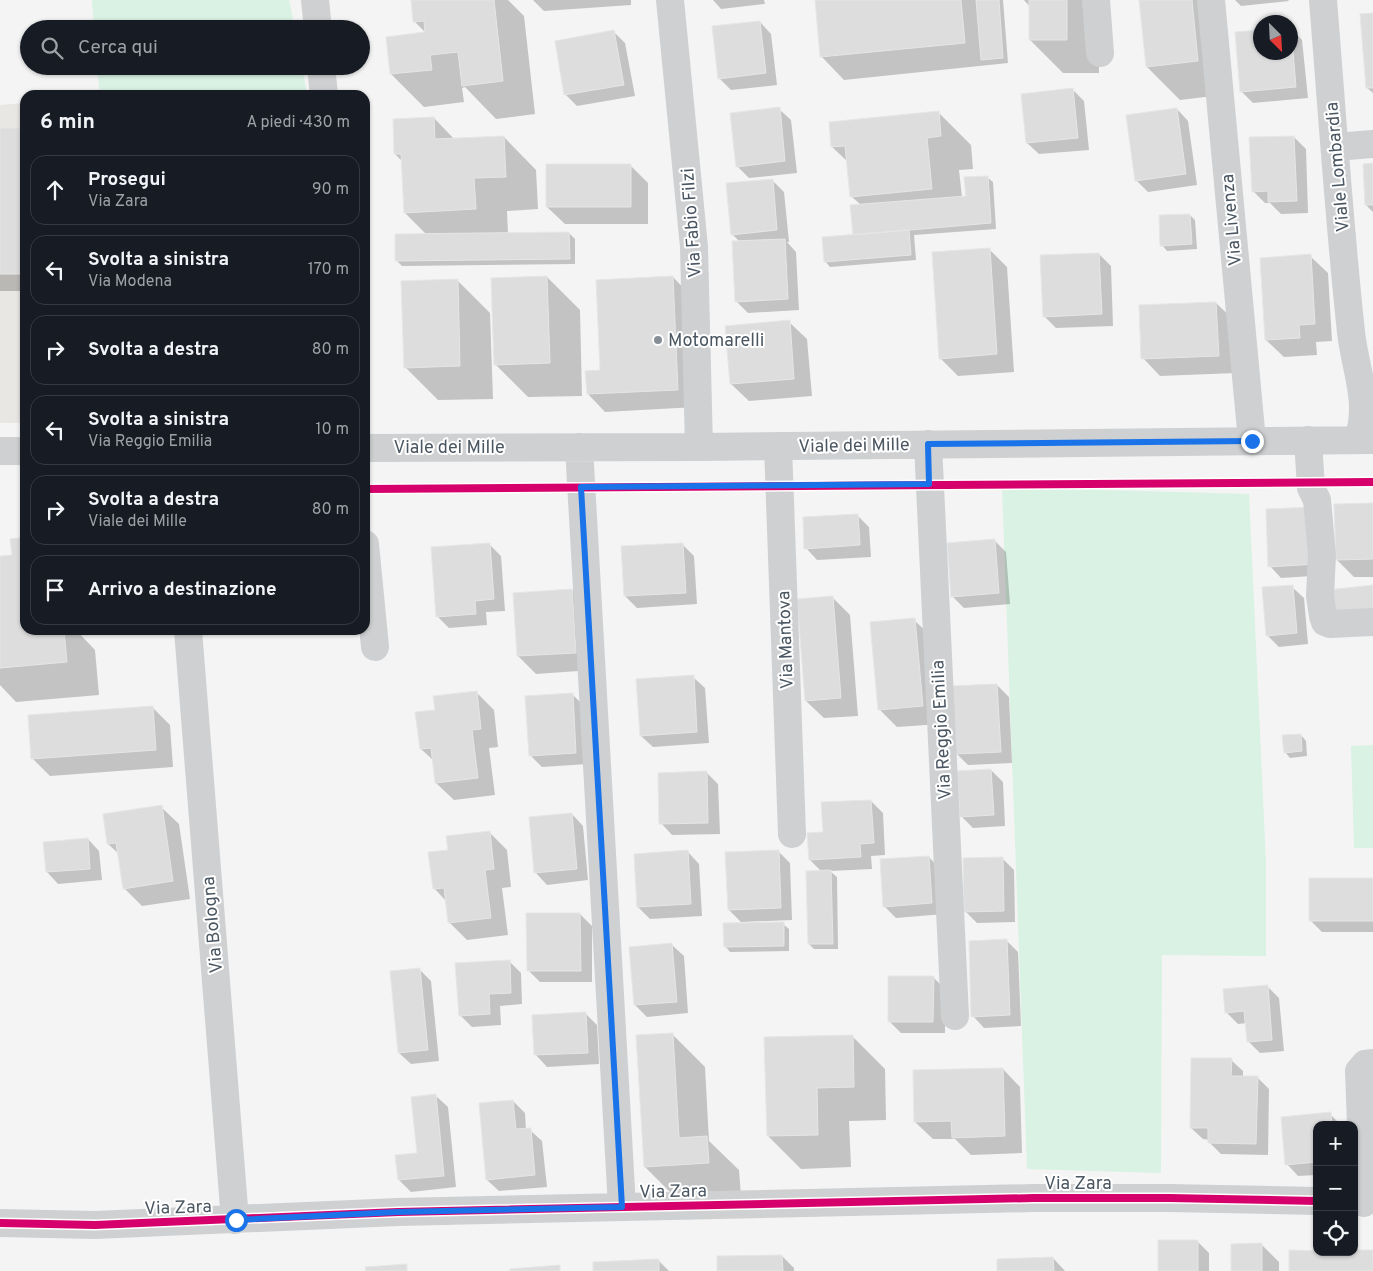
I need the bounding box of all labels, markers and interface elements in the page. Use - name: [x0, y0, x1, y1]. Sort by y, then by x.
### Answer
- north arrow: [1253, 15, 1298, 60]
- search box: [20, 20, 370, 75]
- icon: search: [38, 34, 66, 62]
- text: Cerca qui: [78, 36, 158, 60]
- street label: Viale Lombardia: [1321, 101, 1356, 233]
- text: 6 min: [40, 109, 95, 136]
- text: A piedi · 430 m: [246, 113, 350, 133]
- street label: Via Fabio Filzi: [677, 167, 708, 279]
- text: Prosegui: [88, 168, 166, 192]
- street label: Via Livenza: [1217, 173, 1248, 267]
- icon: ahead: [41, 176, 69, 204]
- text: 90 m: [312, 180, 349, 200]
- text: Via Zara: [88, 192, 148, 212]
- text: Svolta a sinistra: [88, 248, 229, 272]
- icon: left: [41, 256, 69, 284]
- text: 170 m: [308, 260, 349, 280]
- text: Via Modena: [88, 272, 172, 292]
- place label: Motomarelli: [668, 330, 764, 353]
- marker: Motomarelli: [652, 334, 664, 346]
- icon: right: [41, 336, 69, 364]
- text: Svolta a destra: [88, 338, 219, 362]
- text: 80 m: [312, 340, 349, 360]
- text: Svolta a sinistra: [88, 408, 229, 432]
- icon: left: [41, 416, 69, 444]
- text: 10 m: [315, 420, 349, 440]
- route end: [1241, 430, 1264, 453]
- text: Via Reggio Emilia: [88, 432, 212, 452]
- street label: Viale dei Mille: [798, 434, 910, 459]
- street label: Viale dei Mille: [393, 437, 505, 460]
- text: Svolta a destra: [88, 488, 219, 512]
- icon: right: [41, 496, 69, 524]
- text: 80 m: [312, 500, 349, 520]
- text: Viale dei Mille: [88, 512, 187, 532]
- icon: arrive: [41, 576, 69, 604]
- text: Arrivo a destinazione: [88, 578, 277, 602]
- street label: Via Mantova: [773, 590, 800, 690]
- street label: Via Reggio Emilia: [927, 660, 958, 800]
- street label: Via Bologna: [198, 876, 229, 974]
- map controls: [1313, 1121, 1358, 1256]
- button: +: [1313, 1121, 1358, 1166]
- button: −: [1313, 1166, 1358, 1211]
- street label: Via Zara: [1044, 1173, 1112, 1196]
- street label: Via Zara: [639, 1180, 707, 1205]
- street label: Via Zara: [144, 1196, 212, 1221]
- route start: [225, 1209, 248, 1232]
- button: locate: [1313, 1211, 1358, 1256]

